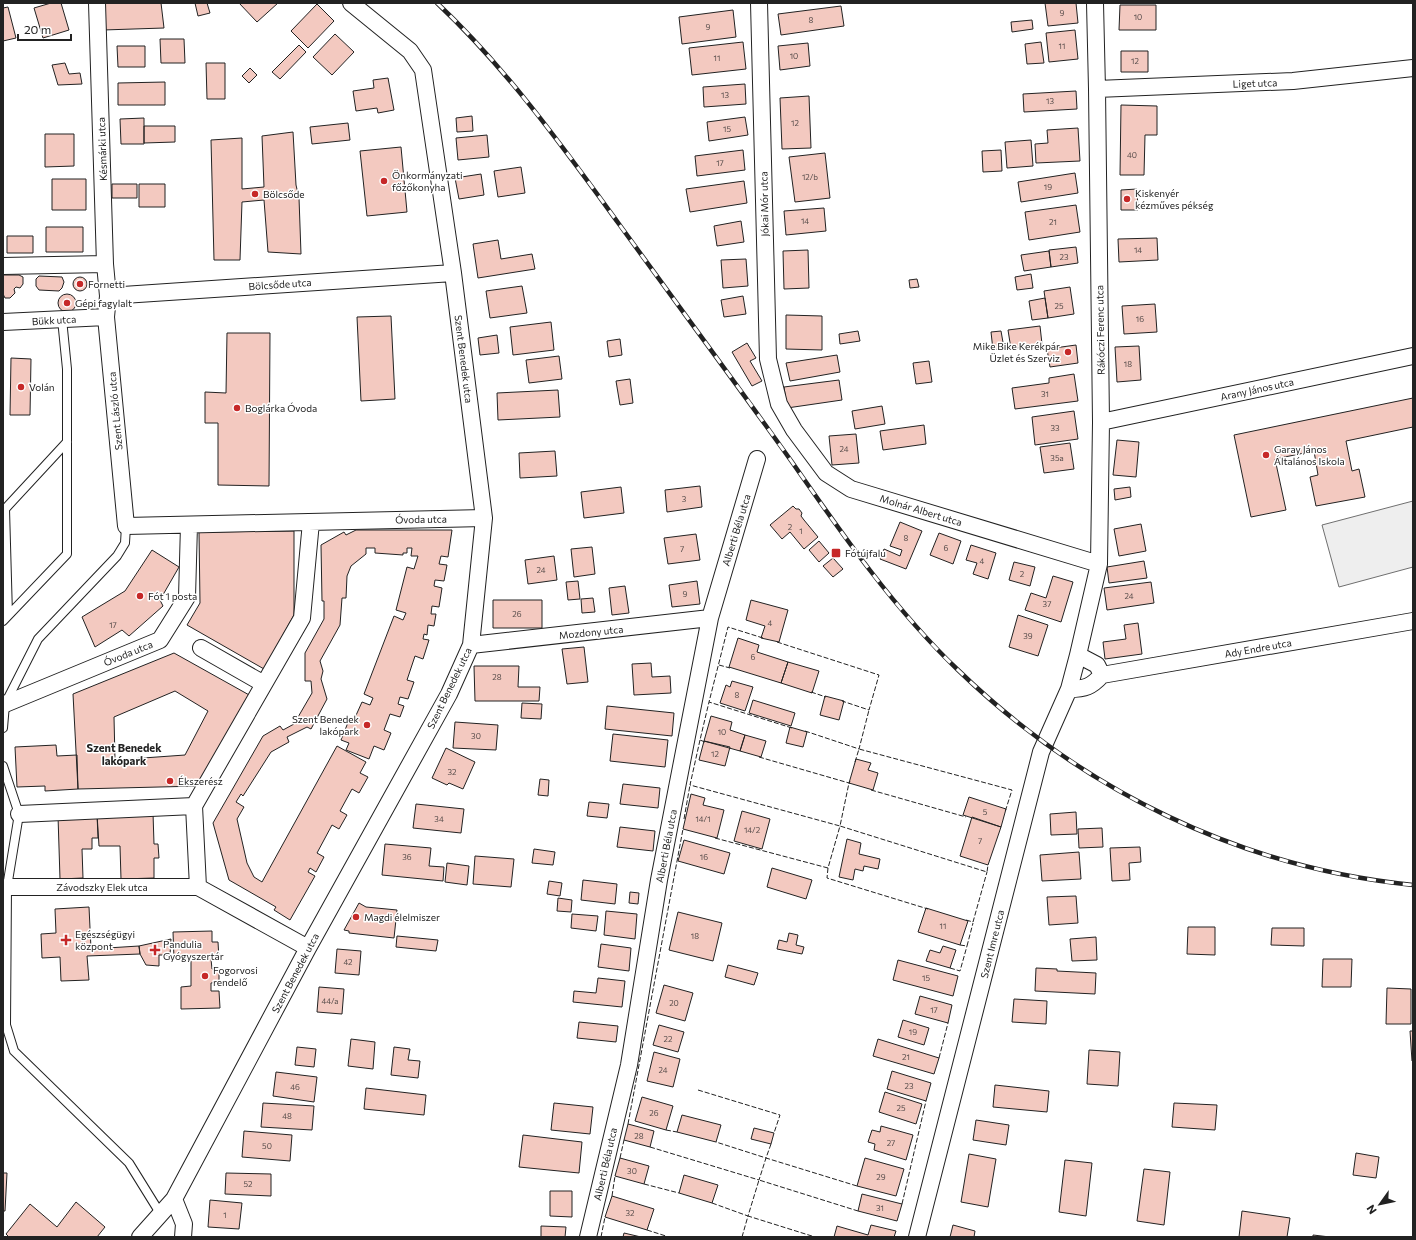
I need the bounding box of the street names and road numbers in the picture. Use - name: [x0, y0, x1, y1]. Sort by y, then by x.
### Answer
- street label: Liget utca: [1232, 76, 1278, 90]
- street label: Késmárki utca: [95, 117, 109, 181]
- street label: Jókai Mór utca: [757, 171, 771, 237]
- street label: Bölcsőde utca: [248, 276, 312, 292]
- street label: Rákóczi Ferenc utca: [1093, 285, 1107, 375]
- street label: Bükk utca: [31, 313, 77, 327]
- street label: Szent Benedek utca: [453, 314, 475, 404]
- street label: Szent László utca: [106, 371, 124, 451]
- street label: Arany János utca: [1219, 375, 1295, 403]
- street label: Molnár Albert utca: [878, 492, 964, 528]
- street label: Alberti Béla utca: [719, 493, 753, 567]
- street label: Óvoda utca: [395, 513, 447, 525]
- street label: Mozdony utca: [558, 623, 624, 641]
- street label: Ady Endre utca: [1224, 636, 1292, 660]
- street label: Óvoda utca: [102, 638, 154, 668]
- street label: Szent Benedek utca: [424, 645, 474, 731]
- street label: Alberti Béla utca: [653, 808, 679, 884]
- street label: Závodszky Elek utca: [56, 881, 148, 893]
- street label: Szent Imre utca: [978, 909, 1006, 979]
- street label: Szent Benedek utca: [269, 931, 321, 1015]
- street label: Alberti Béla utca: [591, 1126, 619, 1202]

